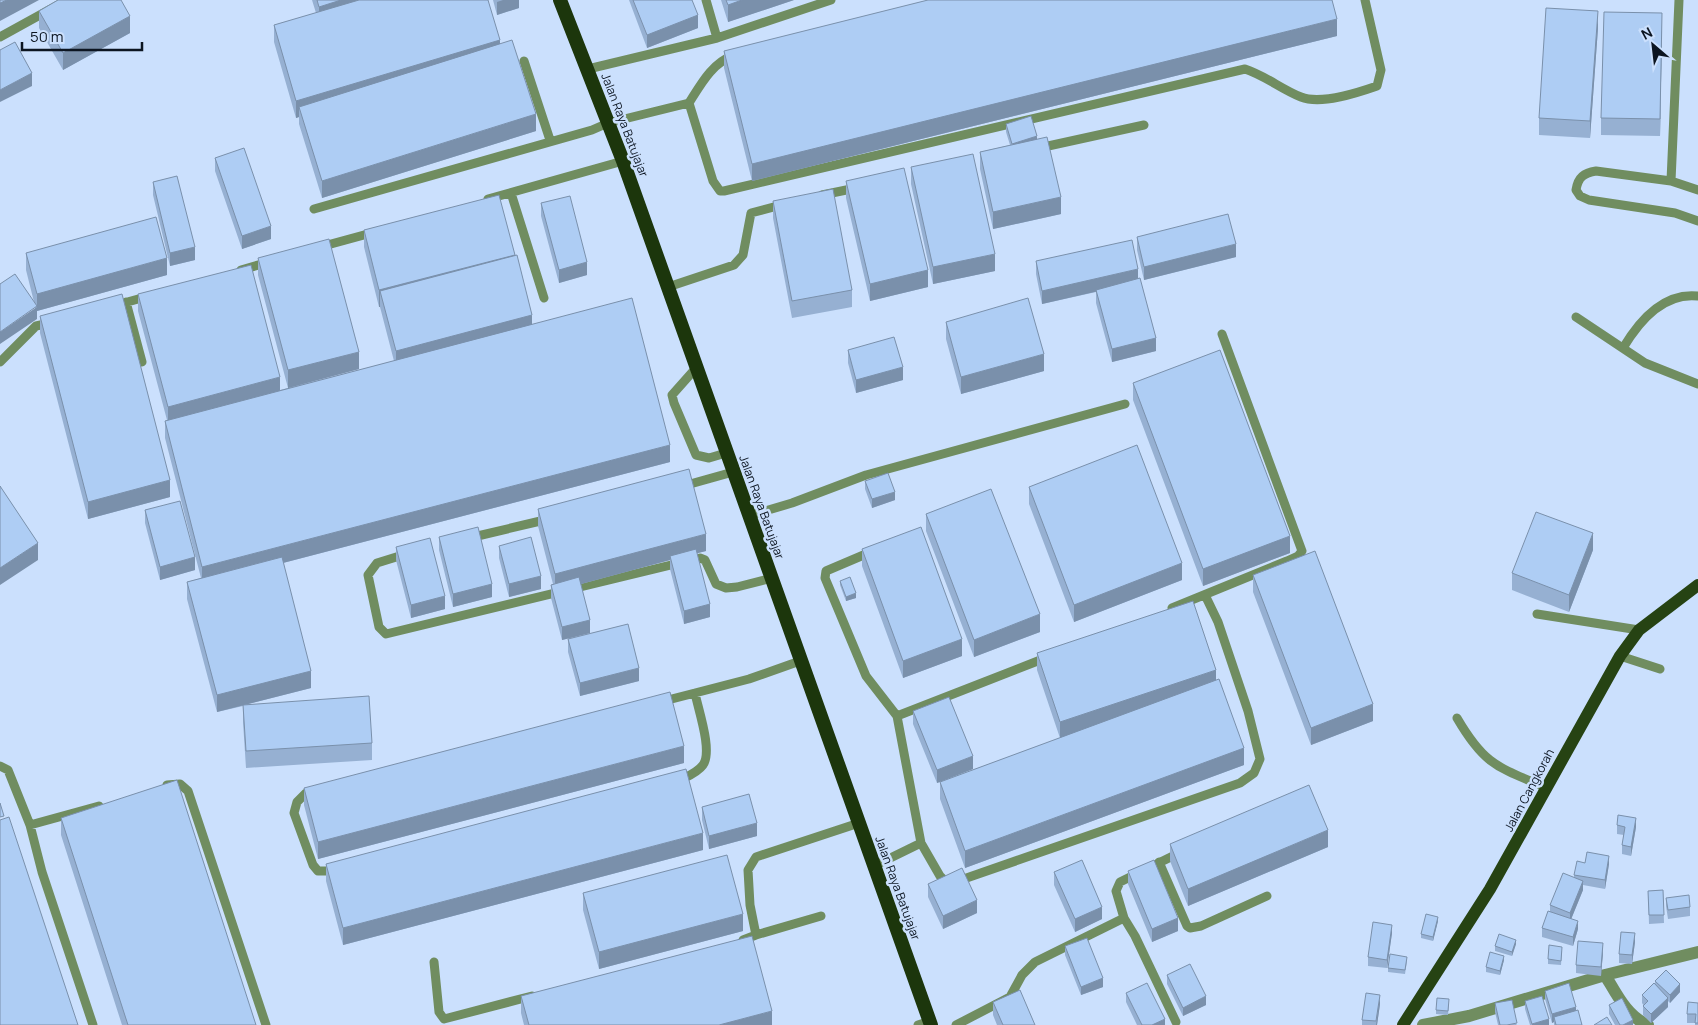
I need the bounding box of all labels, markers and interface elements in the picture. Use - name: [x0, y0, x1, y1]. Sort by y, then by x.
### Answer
- scale bar: [22, 20, 142, 52]
- north arrow: [1628, 20, 1678, 70]
- text: N: [1638, 22, 1656, 44]
- text: 50 m: [30, 26, 64, 47]
- street label: Jalan Raya Batujajar: [597, 71, 653, 180]
- street label: Jalan Raya Batujajar: [735, 452, 789, 562]
- street label: Jalan Cangkorah: [1500, 746, 1558, 834]
- street label: Jalan Raya Batujajar: [871, 833, 925, 943]

